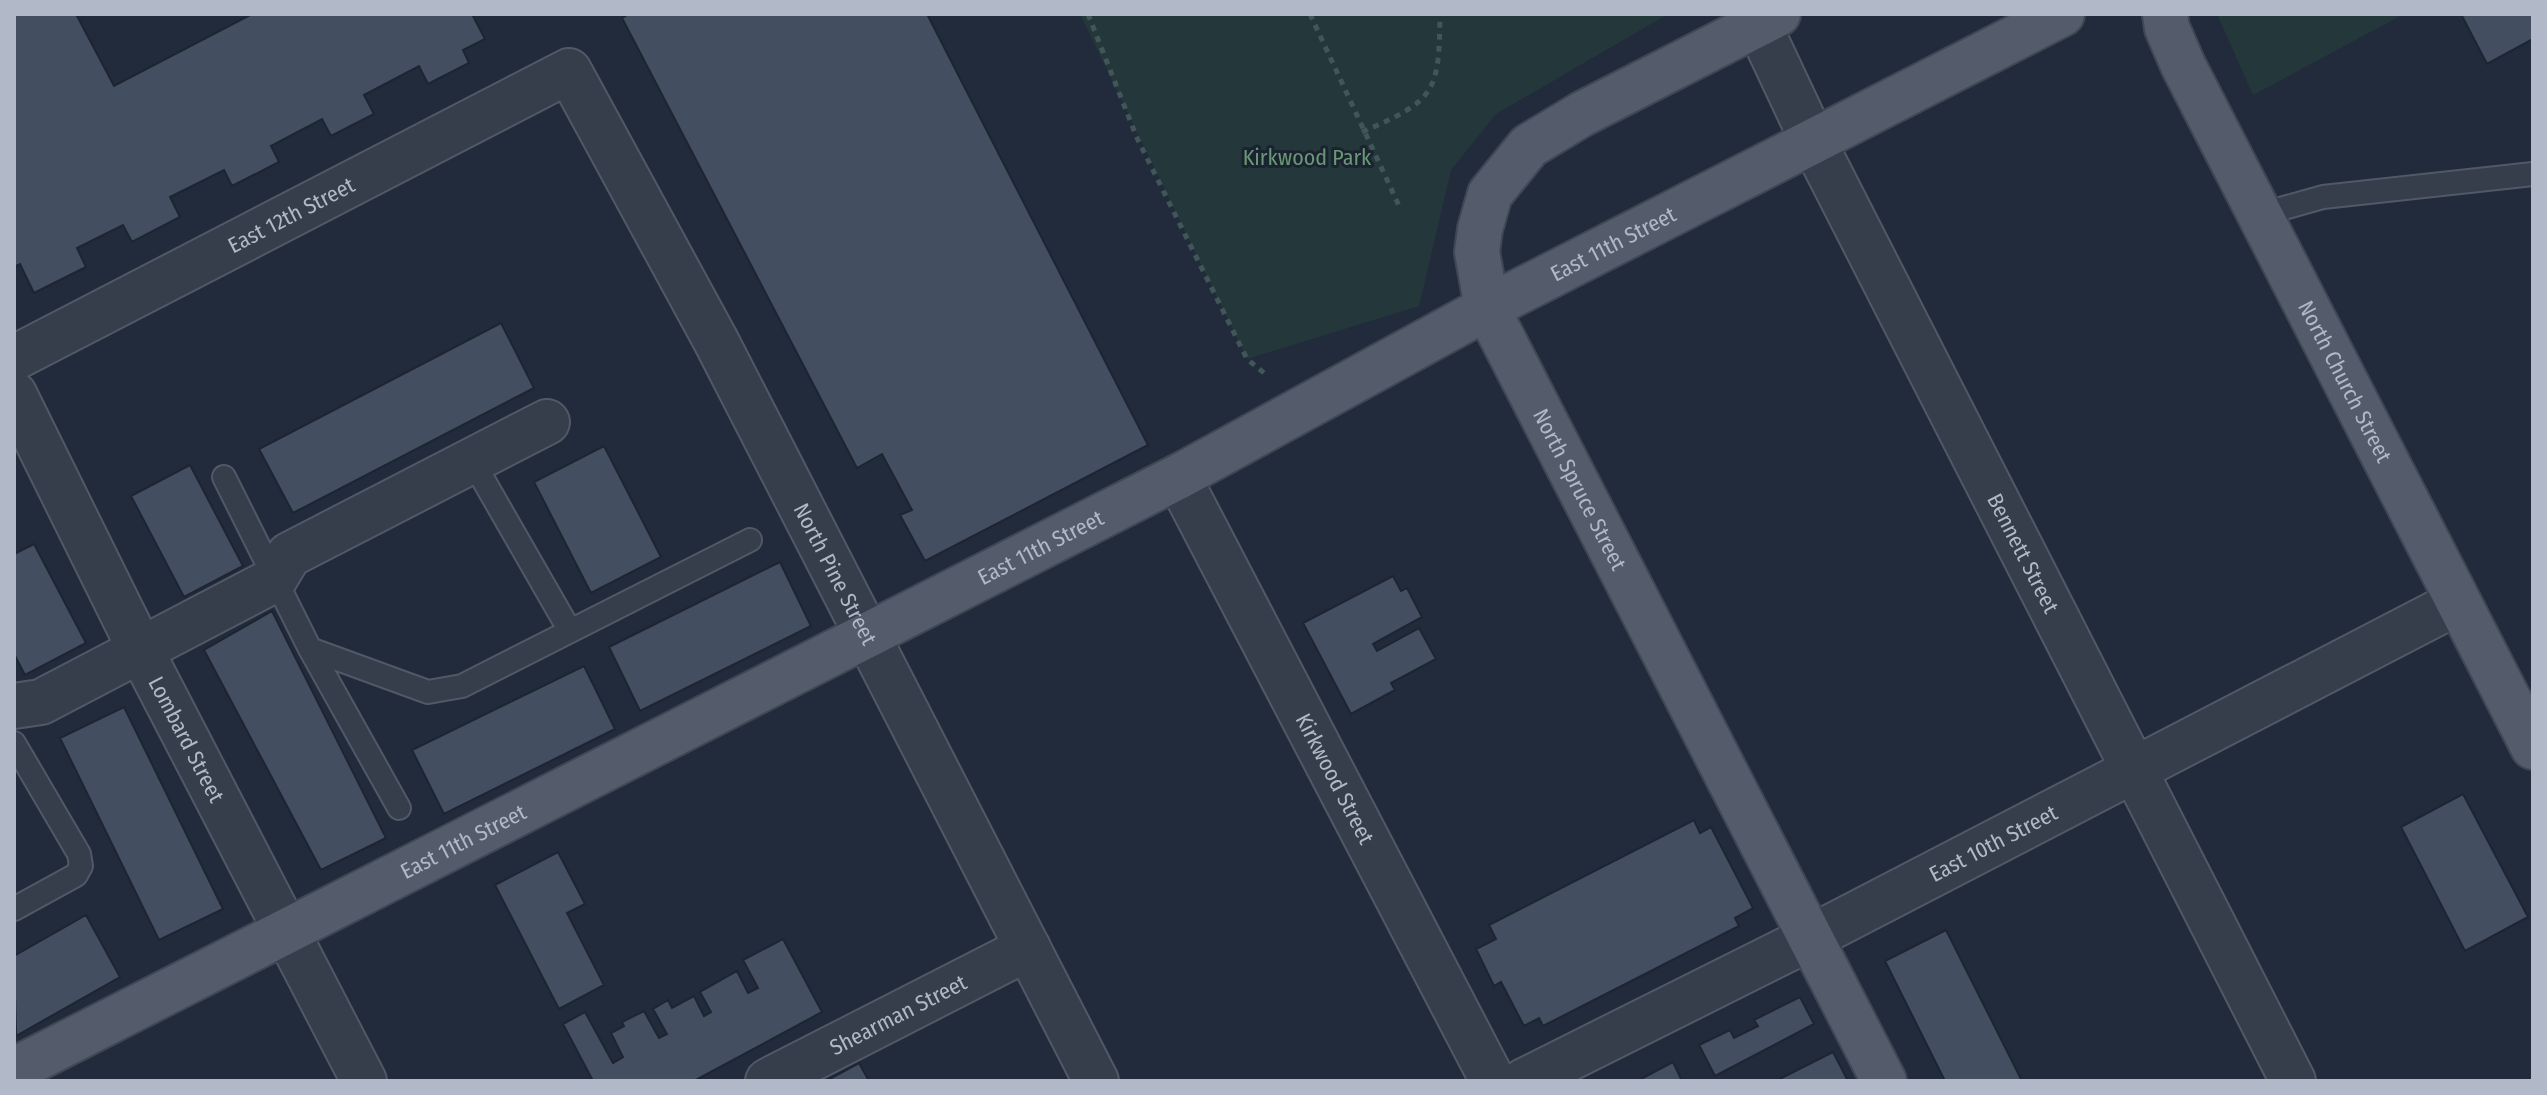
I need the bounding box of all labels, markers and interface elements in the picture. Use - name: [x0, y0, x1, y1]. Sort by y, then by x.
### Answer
- park label: Kirkwood Park: [1243, 144, 1372, 171]
- street label: East 12th Street: [223, 170, 360, 259]
- street label: East 11th Street: [1546, 200, 1681, 287]
- street label: North Church Street: [2293, 296, 2398, 467]
- street label: North Spruce Street: [1527, 404, 1633, 575]
- street label: Bennett Street: [1982, 489, 2066, 618]
- street label: North Pine Street: [788, 499, 883, 650]
- street label: East 11th Street: [973, 503, 1109, 590]
- street label: Lombard Street: [143, 672, 231, 807]
- street label: Kirkwood Street: [1290, 708, 1381, 849]
- street label: East 11th Street: [396, 798, 531, 884]
- street label: East 10th Street: [1924, 798, 2062, 887]
- street label: Shearman Street: [825, 968, 972, 1061]

